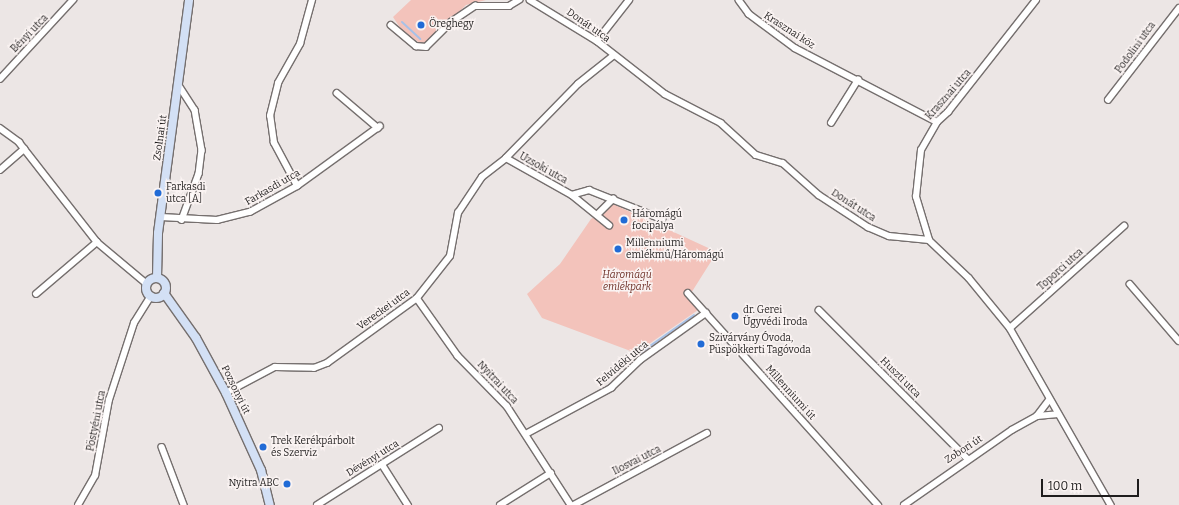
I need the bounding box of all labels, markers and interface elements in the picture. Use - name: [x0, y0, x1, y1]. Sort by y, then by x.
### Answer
- street label: Donát utca: [564, 7, 612, 45]
- street label: Krasznai köz: [761, 10, 817, 52]
- street label: Bényi utca: [9, 13, 51, 55]
- place label: Öreghegy: [429, 19, 474, 31]
- marker: Öreghegy: [416, 20, 426, 30]
- street label: Podolini utca: [1113, 20, 1159, 76]
- street label: Krasznai utca: [924, 67, 974, 123]
- street label: Zsolnai út: [152, 114, 170, 162]
- street label: Uzsoki utca: [517, 151, 569, 187]
- street label: Farkasdi utca: [243, 167, 303, 209]
- place label: Farkasdi utca [A]: [166, 181, 206, 204]
- street label: Donát utca: [829, 187, 877, 225]
- marker: Farkasdi utca [A]: [153, 188, 163, 198]
- place label: Háromágú focipálya: [632, 208, 682, 232]
- marker: Háromágú focipálya: [619, 215, 629, 225]
- place label: Millenniumi emlékmű/Háromágú: [626, 237, 724, 260]
- marker: Millenniumi emlékmű/Háromágú: [613, 244, 623, 254]
- street label: Toporci utca: [1036, 246, 1086, 294]
- park label: Háromágú emlékpark: [602, 269, 652, 292]
- street label: Vereckei utca: [355, 287, 413, 333]
- place label: dr. Gerei Ügyvédi Iroda: [743, 304, 807, 328]
- marker: dr. Gerei Ügyvédi Iroda: [730, 311, 740, 321]
- place label: Szivárvány Óvoda, Püspökkerti Tagóvoda: [709, 332, 811, 356]
- street label: Felvidéki utca: [595, 339, 651, 389]
- marker: Szivárvány Óvoda, Püspökkerti Tagóvoda: [696, 339, 706, 349]
- street label: Huszti utca: [877, 355, 923, 401]
- street label: Nyitrai utca: [474, 359, 520, 407]
- street label: Millenniumi út: [762, 363, 818, 423]
- street label: Pozsonyi út: [218, 364, 252, 416]
- street label: Pöstyéni utca: [85, 390, 109, 452]
- street label: Zobori út: [943, 433, 985, 467]
- place label: Trek Kerékpárbolt és Szerviz: [271, 435, 355, 458]
- street label: Dévényi utca: [345, 438, 401, 480]
- marker: Trek Kerékpárbolt és Szerviz: [258, 442, 268, 452]
- street label: Ilosvai utca: [611, 444, 663, 478]
- scale bar: [1043, 471, 1141, 497]
- place label: Nyitra ABC: [228, 478, 279, 490]
- marker: Nyitra ABC: [282, 479, 292, 489]
- text: 100 m: [1048, 479, 1082, 493]

